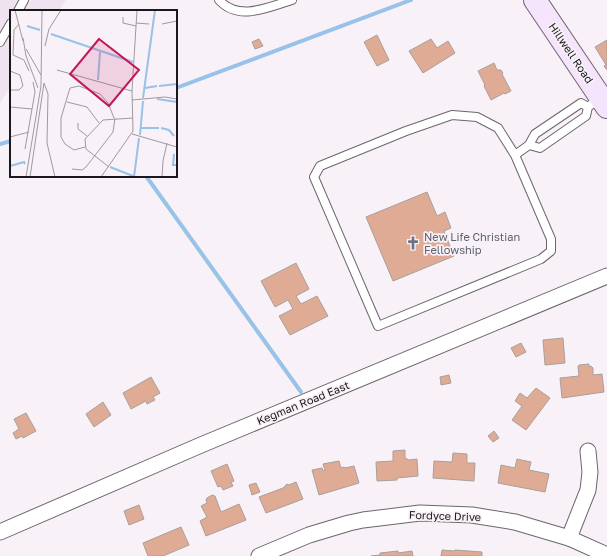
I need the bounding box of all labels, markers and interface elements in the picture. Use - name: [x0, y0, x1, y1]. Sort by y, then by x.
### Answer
- inset map: [10, 10, 177, 177]
- street label: Hillwell Road: [546, 20, 596, 85]
- place label: New Life Christian Fellowship: [424, 230, 520, 256]
- church icon: New Life Christian Fellowship: [405, 235, 421, 251]
- street label: Kegman Road East: [255, 378, 351, 427]
- street label: Fordyce Drive: [409, 508, 481, 523]

